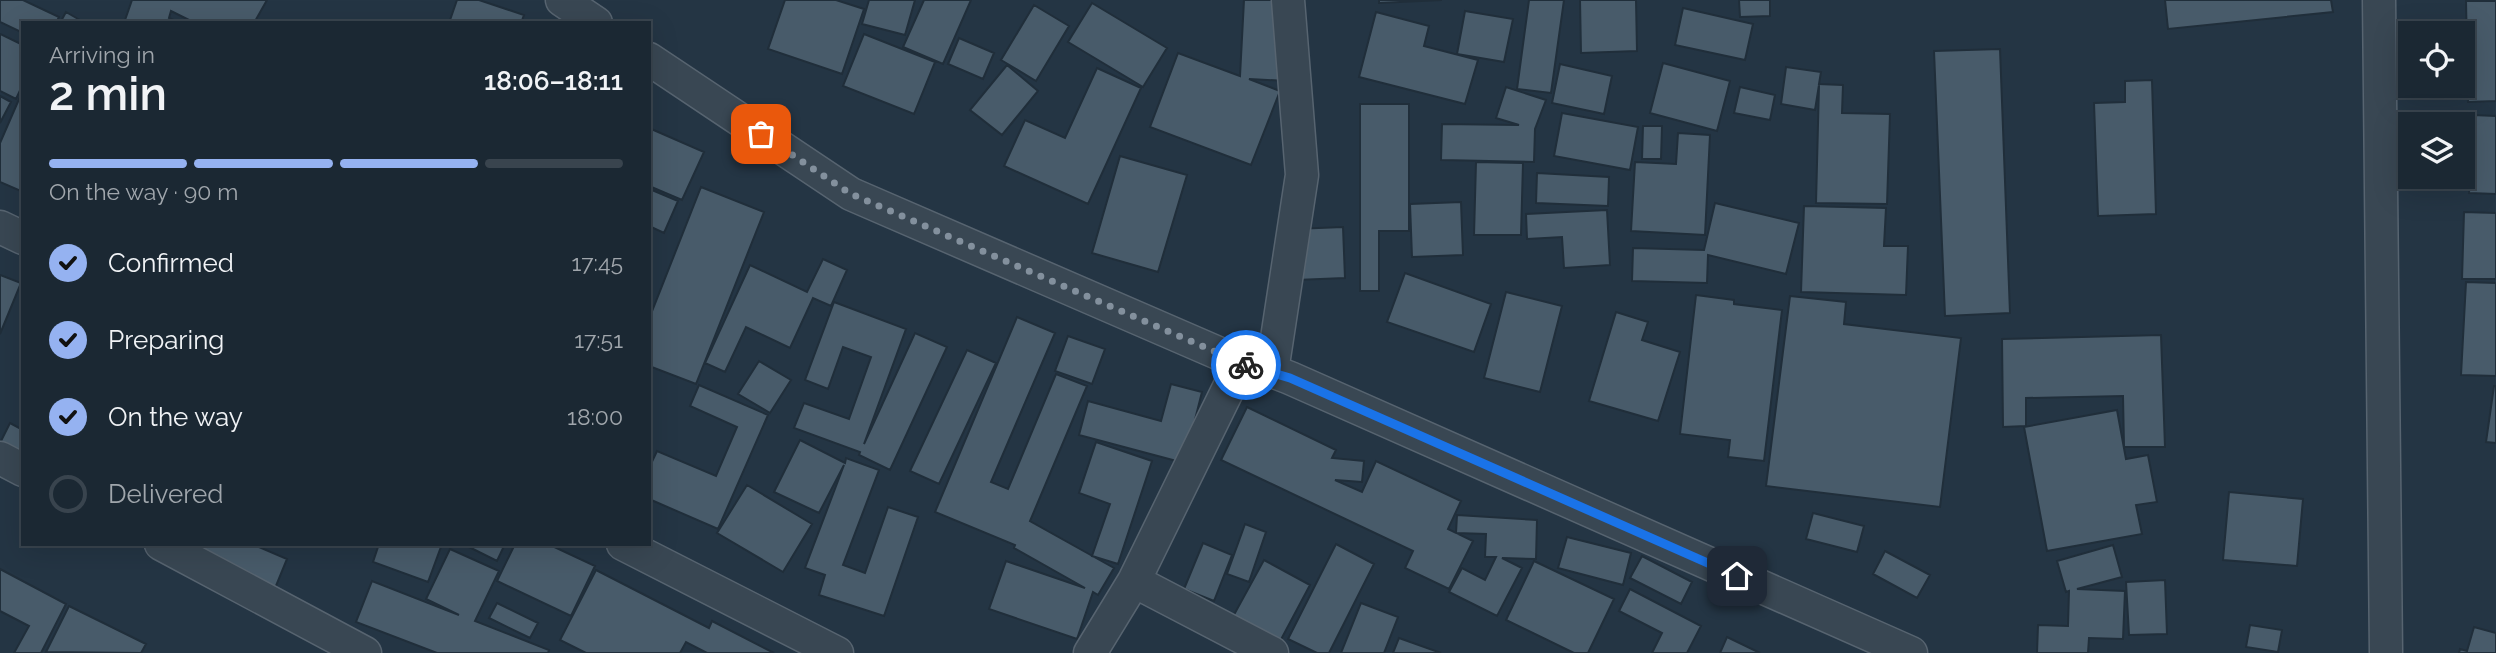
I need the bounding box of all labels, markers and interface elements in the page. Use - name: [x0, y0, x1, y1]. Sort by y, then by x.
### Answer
- map controls: [2398, 21, 2475, 189]
- button: locate: [2398, 21, 2475, 98]
- text: Arriving in: [49, 41, 155, 68]
- text: 18:06–18:11: [484, 66, 623, 96]
- text: 2 min: [49, 67, 167, 121]
- pin: [731, 104, 791, 164]
- button: layers: [2398, 112, 2475, 189]
- icon: bag: [742, 115, 780, 153]
- text: On the way · 90 m: [49, 178, 238, 205]
- icon: check: [49, 244, 87, 282]
- text: Confirmed: [108, 248, 234, 278]
- text: 17:45: [572, 249, 623, 276]
- icon: check: [49, 321, 87, 359]
- text: Preparing: [108, 325, 224, 355]
- text: 17:51: [574, 326, 623, 353]
- courier: [1211, 330, 1281, 400]
- icon: bike: [1227, 346, 1265, 384]
- icon: check: [49, 398, 87, 436]
- text: On the way: [108, 402, 243, 432]
- text: 18:00: [567, 403, 623, 430]
- text: Delivered: [108, 479, 223, 509]
- pin: [1707, 546, 1767, 606]
- icon: home: [1718, 557, 1756, 595]

